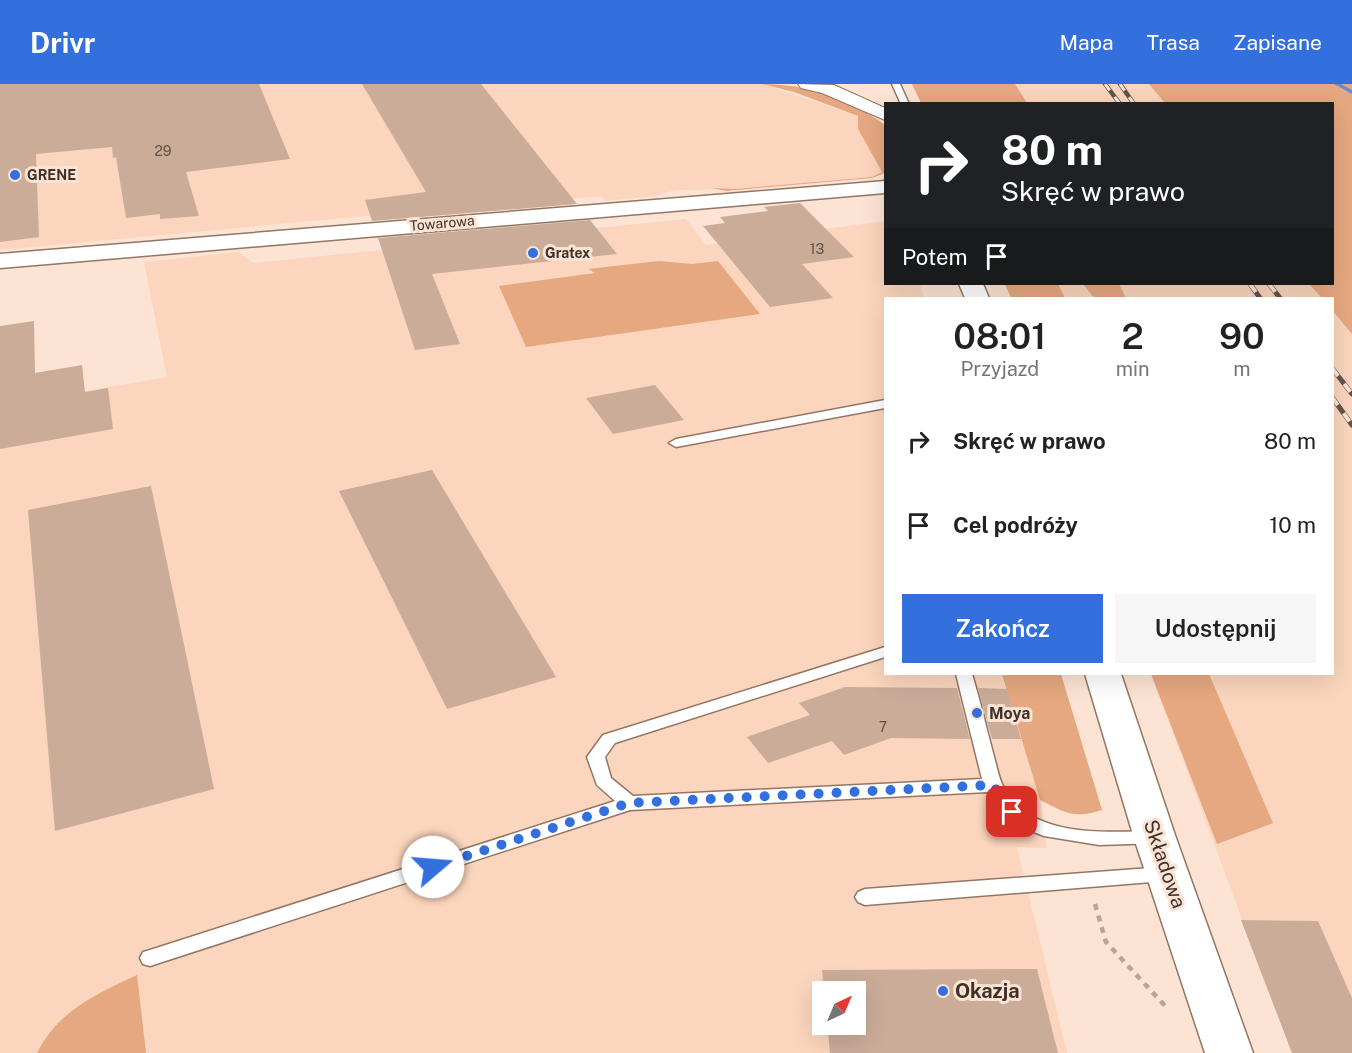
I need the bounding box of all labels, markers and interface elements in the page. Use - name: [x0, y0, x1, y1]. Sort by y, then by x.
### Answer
- text: Drivr: [30, 26, 95, 59]
- text: Mapa: [1059, 30, 1114, 55]
- text: Trasa: [1147, 30, 1200, 55]
- text: Zapisane: [1233, 30, 1322, 55]
- text: 80 m: [1001, 125, 1103, 174]
- icon: right: [902, 126, 980, 204]
- house number: 29: [154, 143, 172, 159]
- place label: GRENE: [27, 167, 76, 183]
- marker: GRENE: [8, 168, 22, 182]
- text: Skręć w prawo: [1001, 175, 1185, 207]
- street label: Towarowa: [409, 212, 475, 234]
- icon: arrive: [980, 240, 1013, 273]
- house number: 13: [810, 241, 824, 257]
- text: Potem: [902, 244, 968, 270]
- place label: Gratex: [545, 245, 590, 261]
- marker: Gratex: [526, 246, 540, 260]
- text: 08:01: [953, 315, 1046, 357]
- text: 2: [1122, 315, 1144, 357]
- text: 90: [1219, 315, 1265, 357]
- text: Przyjazd: [961, 357, 1039, 381]
- text: min: [1116, 357, 1150, 381]
- text: m: [1233, 357, 1250, 381]
- icon: right: [902, 425, 935, 458]
- text: Skręć w prawo: [953, 428, 1106, 454]
- text: 80 m: [1264, 428, 1316, 454]
- icon: arrive: [902, 509, 935, 542]
- text: Cel podróży: [953, 512, 1078, 538]
- text: 10 m: [1269, 512, 1316, 538]
- button: Zakończ: [902, 594, 1103, 663]
- button: Udostępnij: [1115, 594, 1316, 663]
- place label: Moya: [989, 704, 1030, 723]
- marker: Moya: [970, 706, 984, 720]
- house number: 7: [879, 719, 887, 735]
- pin: [986, 786, 1037, 837]
- icon: arrive: [995, 795, 1028, 828]
- street label: Składowa: [1139, 817, 1191, 911]
- position arrow: [401, 835, 465, 899]
- place label: Okazja: [955, 979, 1019, 1003]
- north arrow: [812, 981, 866, 1035]
- map controls: [812, 981, 866, 1035]
- marker: Okazja: [936, 984, 950, 998]

